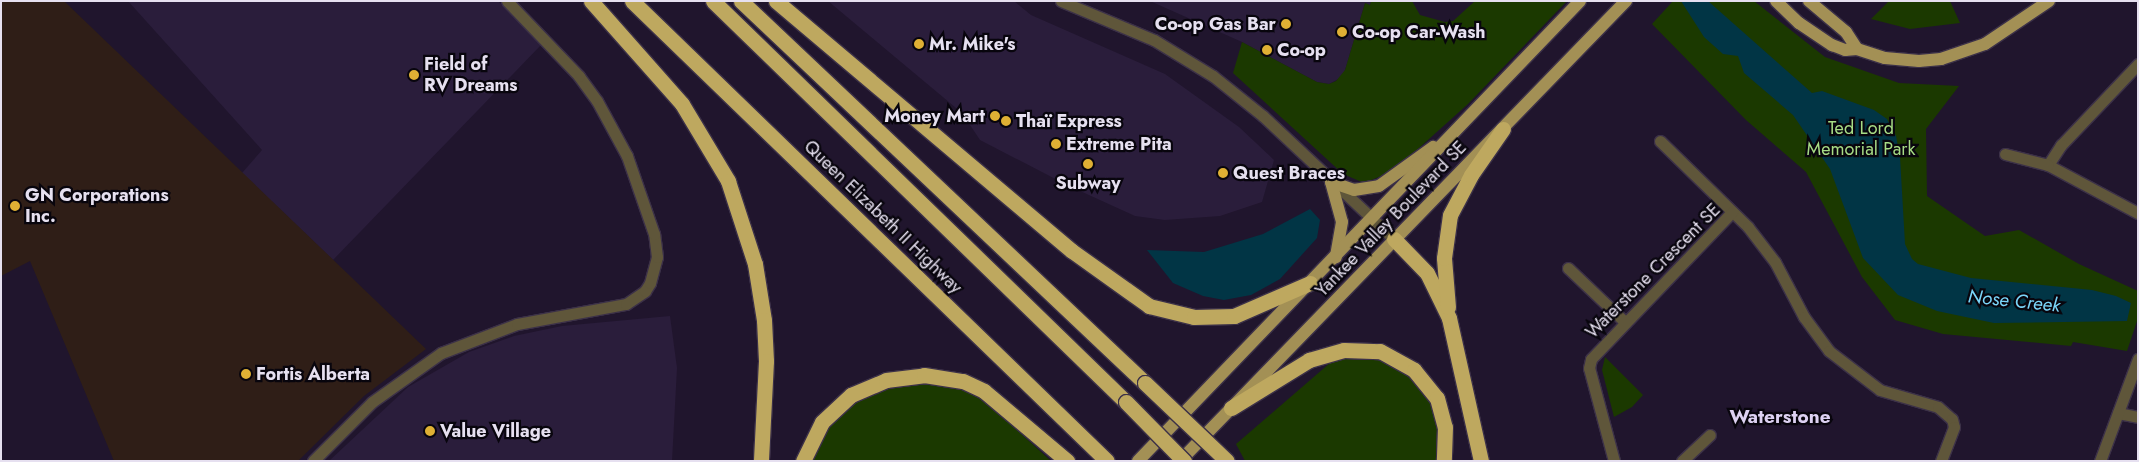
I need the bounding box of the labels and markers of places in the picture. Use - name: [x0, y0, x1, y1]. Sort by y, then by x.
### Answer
- place label: Co-op Gas Bar: [1155, 13, 1276, 35]
- marker: Co-op Gas Bar: [1280, 18, 1292, 30]
- place label: Co-op Car-Wash: [1352, 21, 1486, 43]
- marker: Co-op Car-Wash: [1336, 26, 1348, 38]
- place label: Mr. Mike's: [929, 33, 1015, 55]
- marker: Mr. Mike's: [913, 38, 925, 50]
- place label: Co-op: [1277, 39, 1326, 61]
- marker: Co-op: [1261, 44, 1273, 56]
- place label: Field of RV Dreams: [424, 54, 518, 96]
- marker: Field of RV Dreams: [408, 69, 420, 81]
- place label: Money Mart: [884, 105, 985, 127]
- marker: Money Mart: [989, 110, 1001, 122]
- place label: Thaï Express: [1016, 110, 1122, 132]
- marker: Thaï Express: [1000, 115, 1012, 127]
- place label: Extreme Pita: [1066, 133, 1172, 155]
- marker: Extreme Pita: [1050, 138, 1062, 150]
- marker: Subway: [1082, 158, 1094, 170]
- place label: Quest Braces: [1233, 162, 1345, 184]
- marker: Quest Braces: [1217, 167, 1229, 179]
- place label: Subway: [1055, 172, 1121, 194]
- place label: GN Corporations Inc.: [25, 185, 169, 228]
- marker: GN Corporations Inc.: [9, 200, 21, 212]
- place label: Fortis Alberta: [256, 363, 370, 385]
- marker: Fortis Alberta: [240, 368, 252, 380]
- place label: Value Village: [440, 420, 551, 442]
- marker: Value Village: [424, 425, 436, 437]

